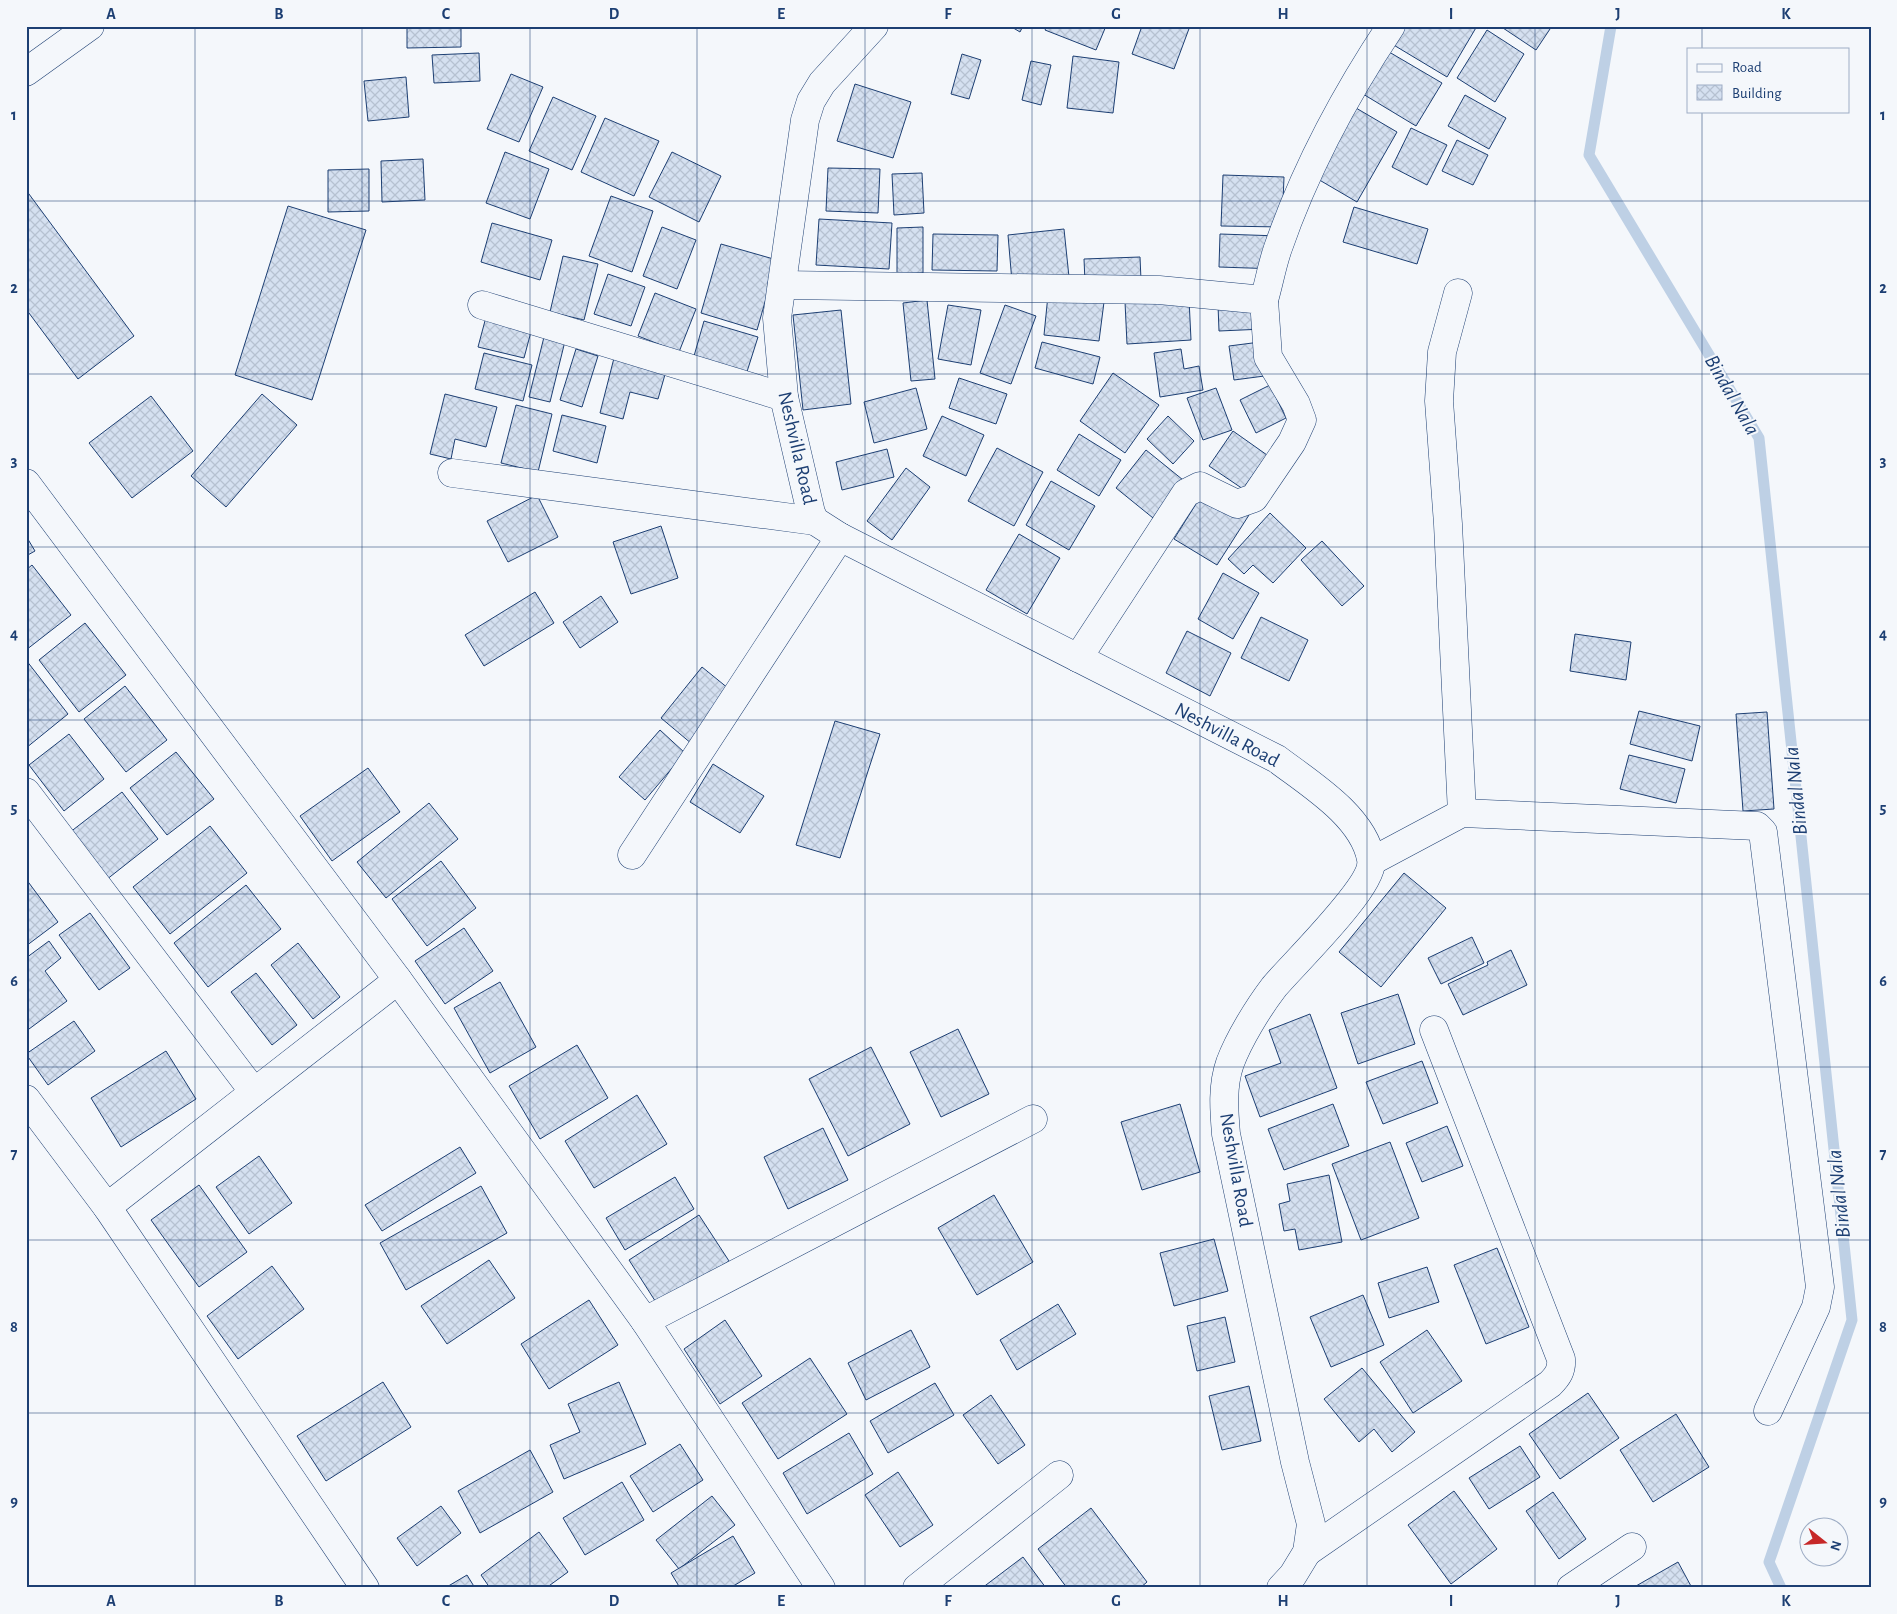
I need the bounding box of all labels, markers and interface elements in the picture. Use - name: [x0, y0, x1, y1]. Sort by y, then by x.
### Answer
- text: A: [106, 6, 116, 22]
- text: B: [274, 6, 284, 22]
- text: C: [442, 6, 451, 22]
- text: D: [609, 6, 620, 22]
- text: E: [777, 6, 785, 22]
- text: F: [944, 6, 952, 22]
- text: G: [1111, 6, 1121, 22]
- text: H: [1277, 6, 1289, 22]
- text: I: [1449, 6, 1453, 22]
- text: J: [1615, 6, 1621, 22]
- text: K: [1781, 6, 1791, 22]
- legend: [1687, 48, 1850, 112]
- text: Road: [1732, 60, 1762, 75]
- text: Building: [1732, 86, 1782, 101]
- text: 1: [11, 107, 17, 123]
- text: 1: [1880, 107, 1886, 123]
- text: 2: [10, 280, 18, 296]
- text: 2: [1879, 280, 1887, 296]
- water label: Bindal Nala: [1701, 351, 1763, 439]
- street label: Neshvilla Road: [774, 390, 820, 506]
- text: 3: [11, 453, 18, 469]
- text: 3: [1880, 453, 1887, 469]
- text: 4: [10, 626, 18, 642]
- text: 4: [1879, 626, 1887, 642]
- street label: Neshvilla Road: [1171, 699, 1283, 771]
- water label: Bindal Nala: [1781, 746, 1811, 836]
- text: 5: [11, 800, 18, 816]
- text: 5: [1880, 800, 1887, 816]
- text: 6: [10, 973, 18, 989]
- text: 6: [1879, 973, 1887, 989]
- street label: Neshvilla Road: [1216, 1111, 1256, 1229]
- text: 7: [11, 1146, 18, 1162]
- text: 7: [1880, 1146, 1887, 1162]
- water label: Bindal Nala: [1824, 1149, 1854, 1239]
- text: 8: [10, 1319, 18, 1335]
- text: 8: [1879, 1319, 1887, 1335]
- text: 9: [10, 1493, 18, 1509]
- text: 9: [1879, 1493, 1887, 1509]
- north arrow: [1800, 1516, 1850, 1566]
- text: N: [1827, 1539, 1844, 1552]
- text: A: [106, 1593, 116, 1609]
- text: B: [274, 1593, 284, 1609]
- text: C: [442, 1593, 451, 1609]
- text: D: [609, 1593, 620, 1609]
- text: E: [777, 1593, 785, 1609]
- text: F: [944, 1593, 952, 1609]
- text: G: [1111, 1593, 1121, 1609]
- text: H: [1277, 1593, 1289, 1609]
- text: I: [1449, 1593, 1453, 1609]
- text: J: [1615, 1593, 1621, 1609]
- text: K: [1781, 1593, 1791, 1609]

